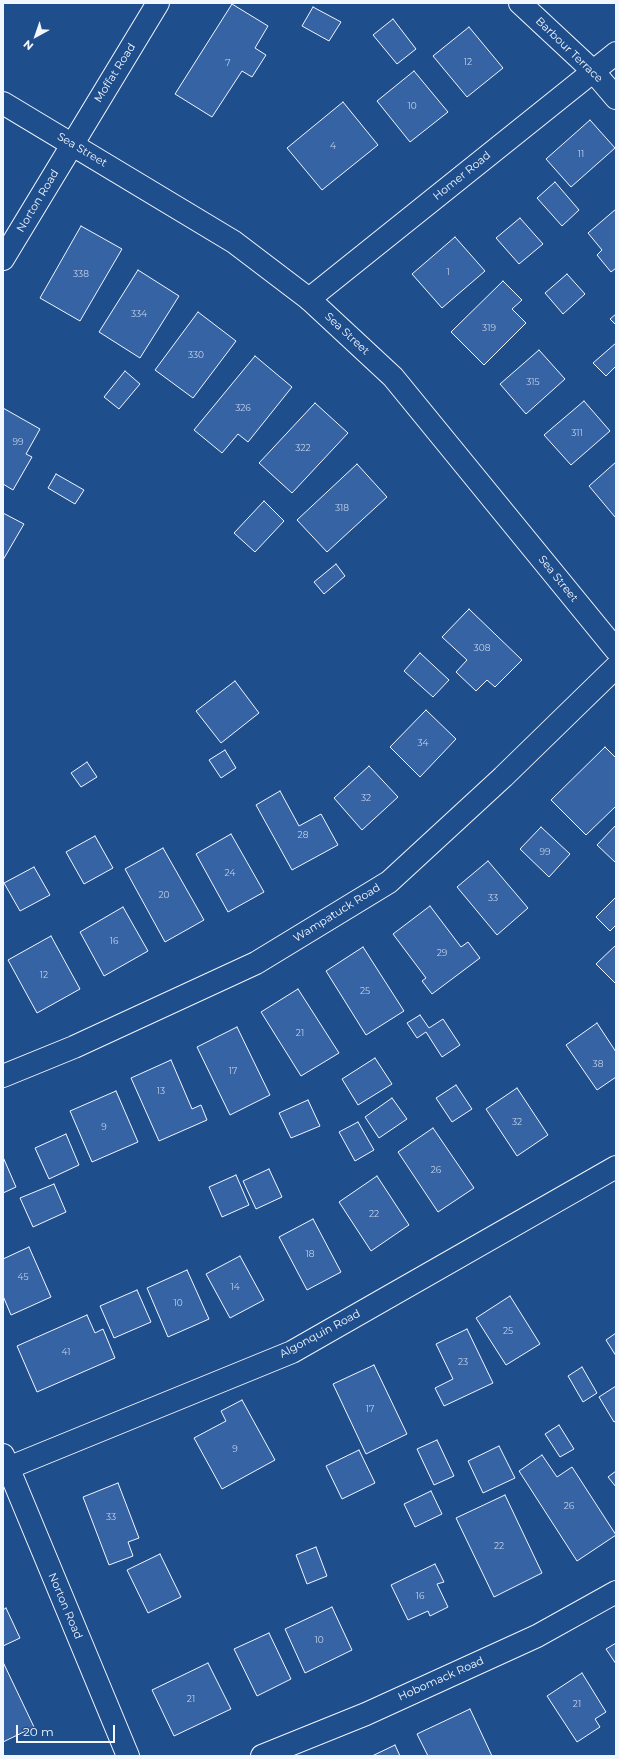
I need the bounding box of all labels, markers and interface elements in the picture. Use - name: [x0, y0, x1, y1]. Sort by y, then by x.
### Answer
- street label: Barbour Terrace: [533, 15, 605, 85]
- north arrow: [16, 16, 56, 56]
- text: N: [20, 37, 36, 53]
- street label: Moffat Road: [92, 41, 138, 105]
- house number: 12: [464, 57, 472, 67]
- house number: 7: [225, 58, 231, 68]
- house number: 10: [407, 101, 417, 111]
- street label: Sea Street: [55, 130, 109, 170]
- house number: 4: [330, 141, 336, 151]
- street label: Homer Road: [431, 149, 493, 203]
- house number: 11: [578, 149, 584, 159]
- street label: Norton Road: [14, 167, 62, 235]
- house number: 1: [446, 267, 450, 277]
- house number: 338: [73, 269, 89, 279]
- house number: 334: [131, 309, 147, 319]
- street label: Sea Street: [322, 310, 372, 358]
- house number: 319: [482, 323, 496, 333]
- house number: 330: [188, 350, 204, 360]
- house number: 315: [526, 377, 540, 387]
- house number: 326: [235, 403, 251, 413]
- house number: 311: [571, 428, 583, 438]
- house number: 99: [13, 437, 23, 447]
- house number: 322: [295, 443, 311, 453]
- house number: 318: [335, 503, 349, 513]
- street label: Sea Street: [535, 553, 581, 605]
- house number: 308: [474, 643, 490, 653]
- house number: 34: [417, 738, 429, 748]
- house number: 32: [361, 793, 371, 803]
- house number: 28: [298, 830, 308, 840]
- house number: 99: [540, 847, 550, 857]
- house number: 24: [225, 868, 235, 878]
- street label: Wampatuck Road: [291, 881, 383, 945]
- house number: 20: [158, 890, 170, 900]
- house number: 33: [488, 893, 498, 903]
- house number: 16: [110, 936, 118, 946]
- house number: 29: [437, 948, 447, 958]
- house number: 12: [40, 970, 48, 980]
- house number: 25: [360, 986, 370, 996]
- house number: 21: [296, 1028, 304, 1038]
- house number: 38: [593, 1059, 603, 1069]
- house number: 17: [229, 1066, 237, 1076]
- house number: 13: [157, 1086, 165, 1096]
- house number: 32: [512, 1117, 522, 1127]
- house number: 9: [101, 1122, 107, 1132]
- house number: 26: [431, 1165, 441, 1175]
- house number: 22: [369, 1209, 379, 1219]
- house number: 18: [306, 1249, 314, 1259]
- house number: 45: [17, 1272, 29, 1282]
- house number: 14: [230, 1282, 240, 1292]
- house number: 10: [173, 1298, 183, 1308]
- street label: Algonquin Road: [277, 1307, 363, 1361]
- house number: 25: [503, 1326, 513, 1336]
- house number: 41: [62, 1347, 70, 1357]
- house number: 23: [458, 1357, 468, 1367]
- house number: 17: [366, 1404, 374, 1414]
- house number: 9: [232, 1444, 238, 1454]
- house number: 26: [564, 1501, 574, 1511]
- house number: 33: [106, 1512, 116, 1522]
- house number: 22: [494, 1541, 504, 1551]
- street label: Norton Road: [45, 1571, 85, 1641]
- house number: 16: [416, 1591, 424, 1601]
- house number: 10: [314, 1635, 324, 1645]
- street label: Hobomack Road: [396, 1654, 486, 1704]
- house number: 21: [187, 1694, 195, 1704]
- house number: 21: [573, 1699, 581, 1709]
- scale bar: [18, 1717, 117, 1743]
- text: 20 m: [23, 1724, 54, 1739]

